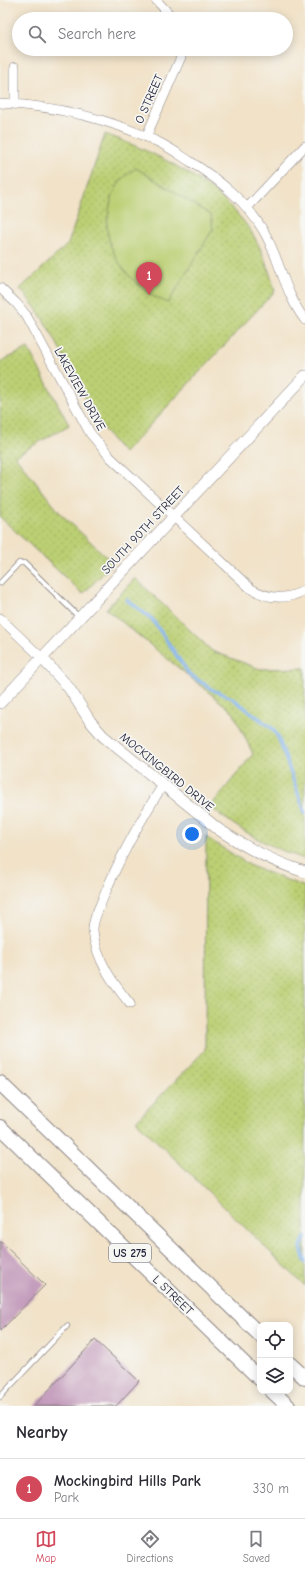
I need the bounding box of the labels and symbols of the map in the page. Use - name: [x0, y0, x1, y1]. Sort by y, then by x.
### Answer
- street label: O STREET: [132, 72, 166, 126]
- pin: 1: [136, 262, 162, 295]
- street label: LAKEVIEW DRIVE: [51, 345, 109, 433]
- street label: SOUTH 90TH STREET: [99, 483, 188, 577]
- street label: MOCKINGBIRD DRIVE: [117, 730, 217, 814]
- your location: [182, 824, 202, 844]
- road number: US 275: [109, 1244, 151, 1262]
- street label: L STREET: [150, 1272, 197, 1318]

